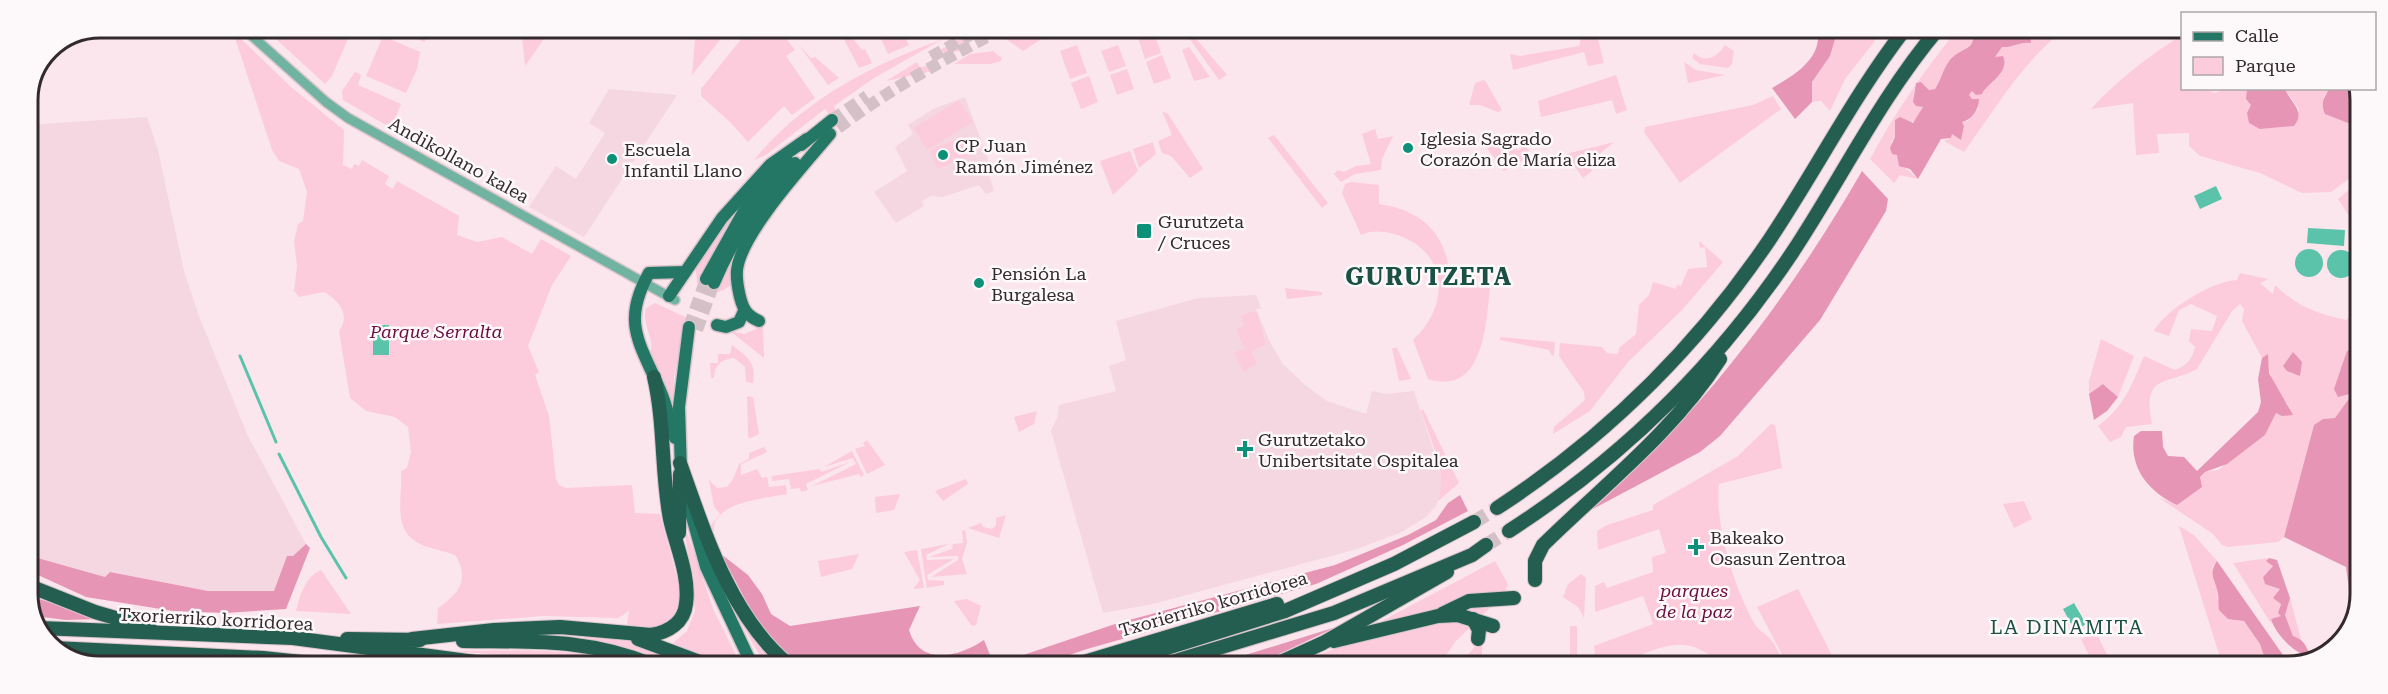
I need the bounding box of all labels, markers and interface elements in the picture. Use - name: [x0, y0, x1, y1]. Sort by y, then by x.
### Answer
- legend: [2181, 12, 2376, 90]
- text: Calle: [2235, 25, 2279, 46]
- text: Parque: [2235, 55, 2296, 76]
- street label: Andikollano kalea: [385, 113, 533, 207]
- place label: Iglesia Sagrado Corazón de María eliza: [1420, 128, 1616, 170]
- place label: CP Juan Ramón Jiménez: [955, 135, 1093, 177]
- place label: Escuela Infantil Llano: [624, 139, 742, 181]
- marker: Iglesia Sagrado Corazón de María eliza: [1401, 141, 1415, 155]
- marker: CP Juan Ramón Jiménez: [936, 148, 950, 162]
- marker: Escuela Infantil Llano: [605, 152, 619, 166]
- place label: Gurutzeta / Cruces: [1157, 211, 1244, 253]
- marker: Gurutzeta / Cruces: [1135, 222, 1153, 240]
- place label: Pensión La Burgalesa: [991, 263, 1086, 305]
- district label: GURUTZETA: [1345, 263, 1513, 291]
- marker: Pensión La Burgalesa: [972, 276, 986, 290]
- park label: Parque Serralta: [369, 321, 502, 342]
- place label: Gurutzetako Unibertsitate Ospitalea: [1258, 429, 1459, 471]
- marker: Gurutzetako Unibertsitate Ospitalea: [1236, 440, 1254, 458]
- place label: Bakeako Osasun Zentroa: [1710, 527, 1846, 569]
- marker: Bakeako Osasun Zentroa: [1687, 538, 1705, 556]
- street label: Txorierriko korridorea: [1116, 567, 1310, 641]
- park label: parques de la paz: [1656, 580, 1732, 622]
- street label: Txorierriko korridorea: [118, 603, 314, 635]
- district label: LA DINAMITA: [1990, 615, 2144, 639]

